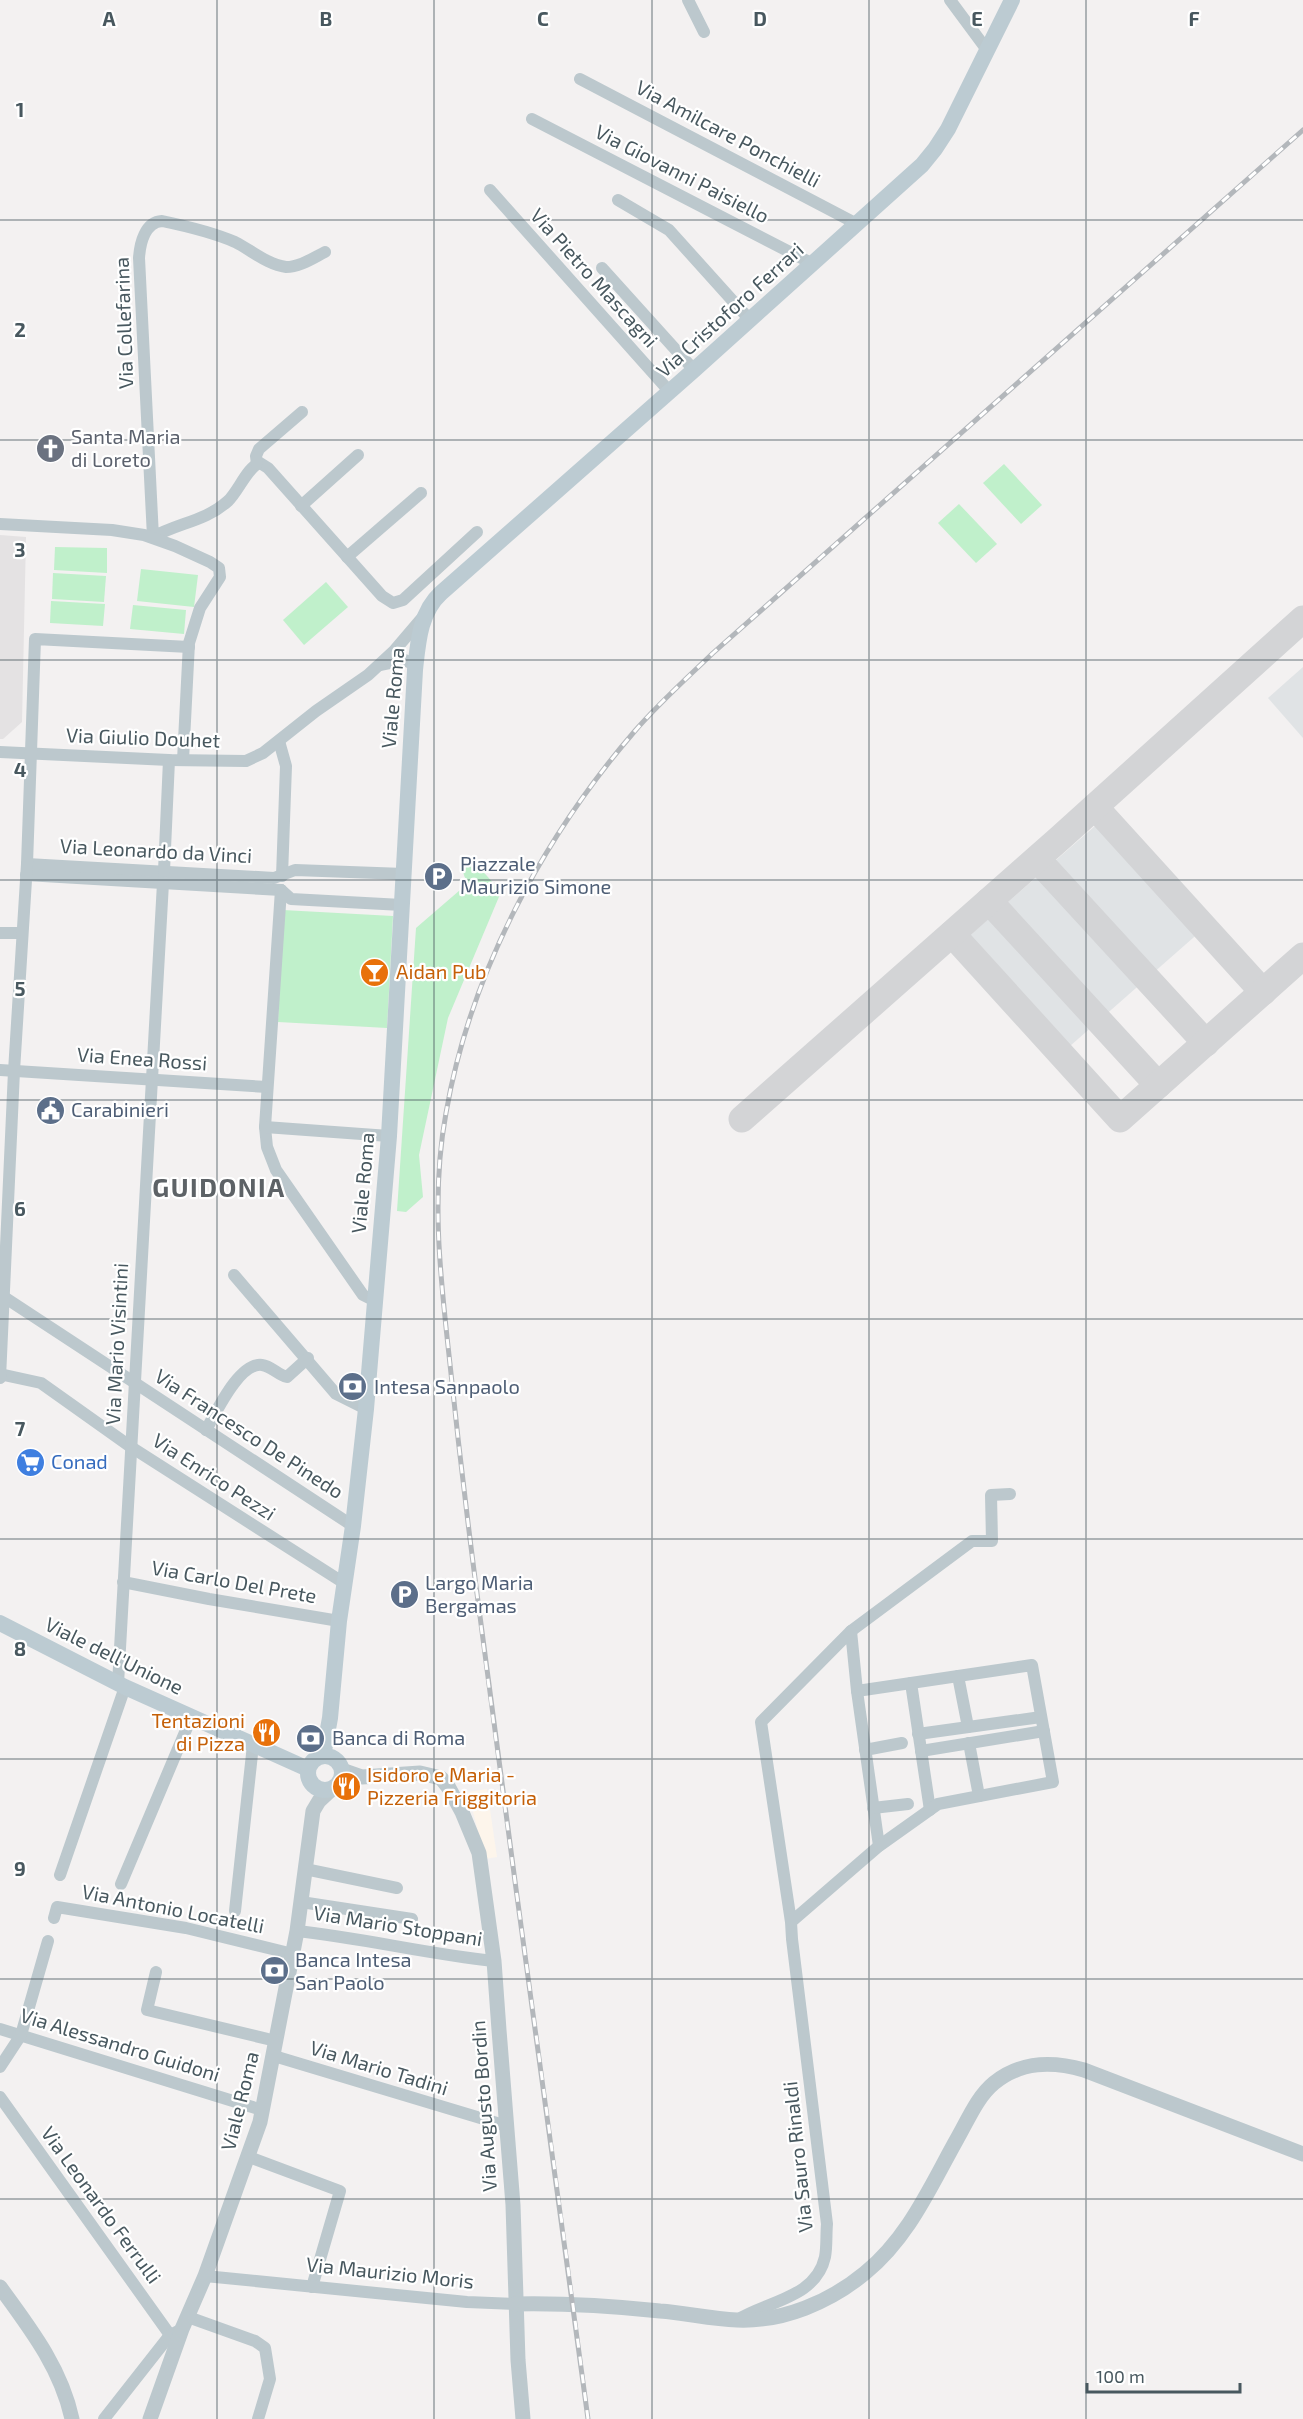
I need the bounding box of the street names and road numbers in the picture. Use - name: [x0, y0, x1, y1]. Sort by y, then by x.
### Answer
- street label: Via Amilcare Ponchielli: [632, 74, 825, 192]
- street label: Via Giovanni Paisiello: [591, 119, 774, 227]
- street label: Via Pietro Mascagni: [526, 203, 663, 352]
- street label: Via Cristoforo Ferrari: [651, 237, 808, 382]
- street label: Via Collefarina: [109, 257, 137, 389]
- street label: Viale Roma: [376, 646, 408, 749]
- street label: Via Giulio Douhet: [66, 722, 221, 752]
- street label: Via Leonardo da Vinci: [59, 833, 253, 867]
- street label: Via Enea Rossi: [76, 1041, 208, 1075]
- street label: Viale Roma: [346, 1131, 378, 1234]
- street label: Via Mario Visintini: [100, 1262, 132, 1426]
- street label: Via Francesco De Pinedo: [151, 1363, 348, 1503]
- street label: Via Enrico Pezzi: [149, 1428, 280, 1525]
- street label: Via Carlo Del Prete: [150, 1555, 319, 1607]
- street label: Viale dell'Unione: [41, 1611, 187, 1699]
- street label: Via Antonio Locatelli: [80, 1879, 266, 1937]
- street label: Via Mario Stoppani: [312, 1900, 484, 1950]
- street label: Via Alessandro Guidoni: [18, 2002, 223, 2086]
- street label: Via Augusto Bordin: [465, 2020, 501, 2193]
- street label: Via Mario Tadini: [307, 2035, 451, 2099]
- street label: Viale Roma: [215, 2049, 263, 2153]
- street label: Via Sauro Rinaldi: [777, 2080, 817, 2234]
- street label: Via Leonardo Ferrulli: [37, 2121, 167, 2288]
- street label: Via Maurizio Moris: [305, 2251, 475, 2293]

